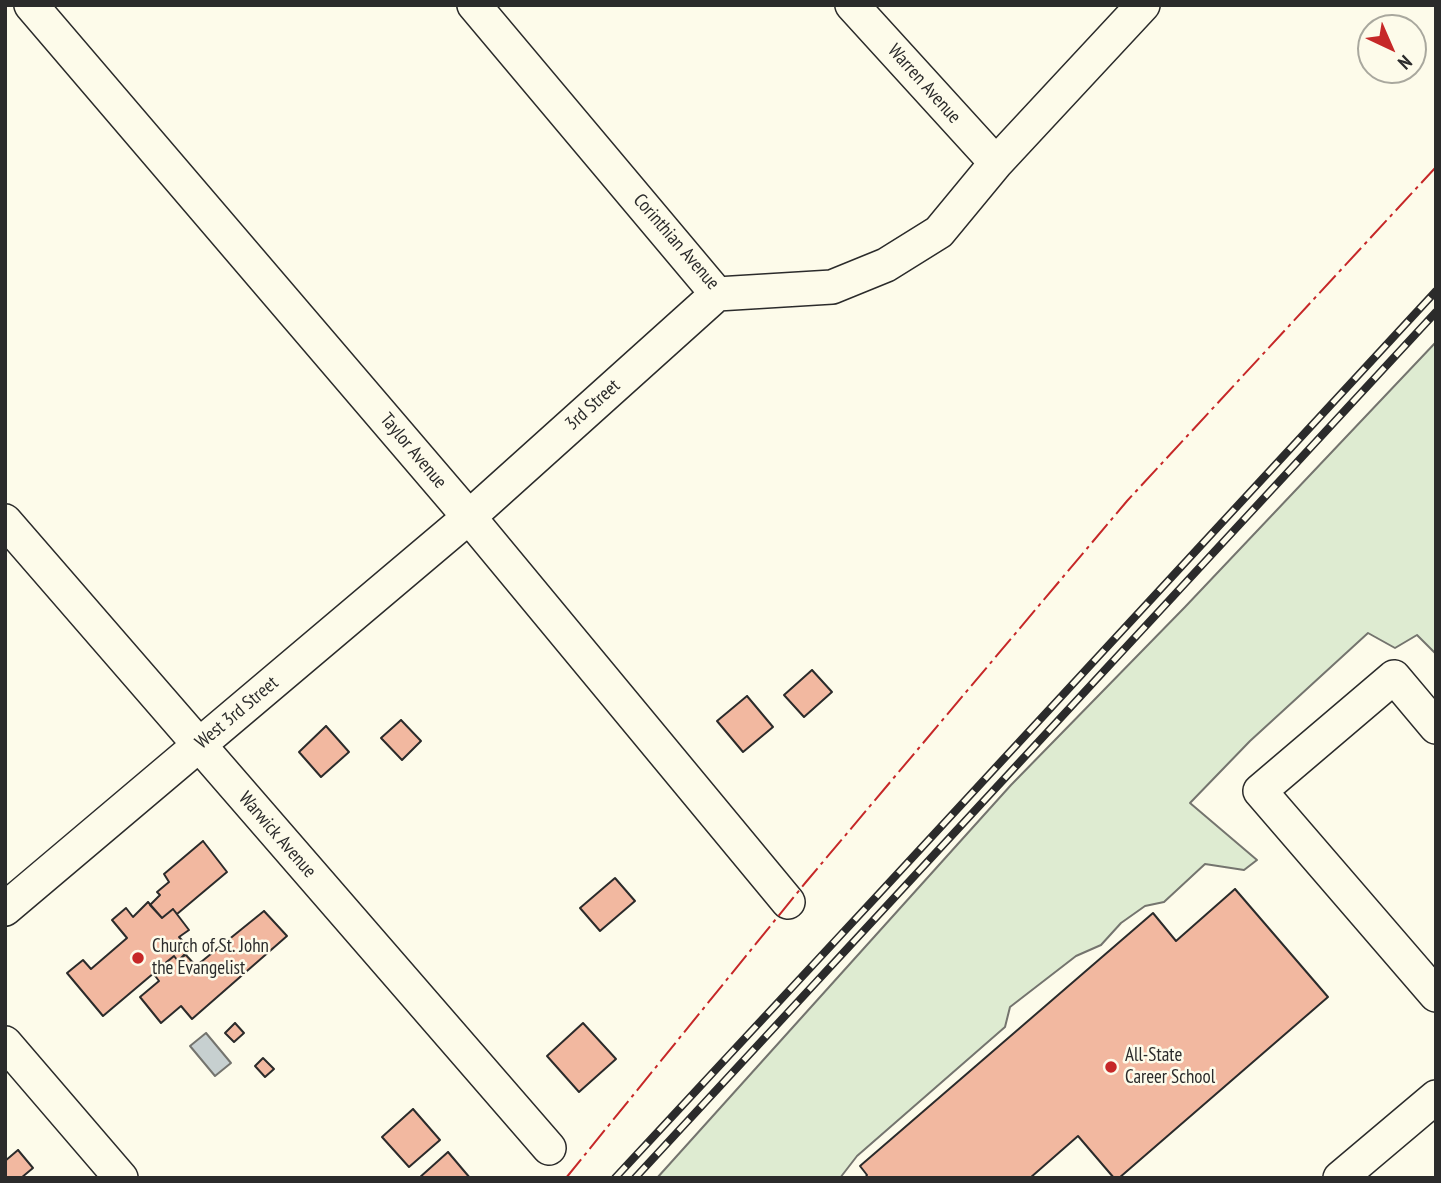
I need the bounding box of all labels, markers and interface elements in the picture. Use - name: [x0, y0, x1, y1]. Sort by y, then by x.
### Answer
- north arrow: [1357, 14, 1427, 84]
- street label: Warren Avenue: [883, 40, 965, 128]
- text: N: [1393, 50, 1417, 75]
- street label: Corinthian Avenue: [628, 189, 724, 295]
- street label: 3rd Street: [561, 375, 625, 435]
- street label: Taylor Avenue: [375, 409, 451, 493]
- street label: West 3rd Street: [191, 672, 283, 754]
- street label: Warwick Avenue: [233, 787, 321, 883]
- place label: Church of St. John the Evangelist: [152, 936, 269, 980]
- marker: Church of St. John the Evangelist: [130, 950, 146, 966]
- place label: All-State Career School: [1125, 1045, 1215, 1089]
- marker: All-State Career School: [1103, 1059, 1119, 1075]

